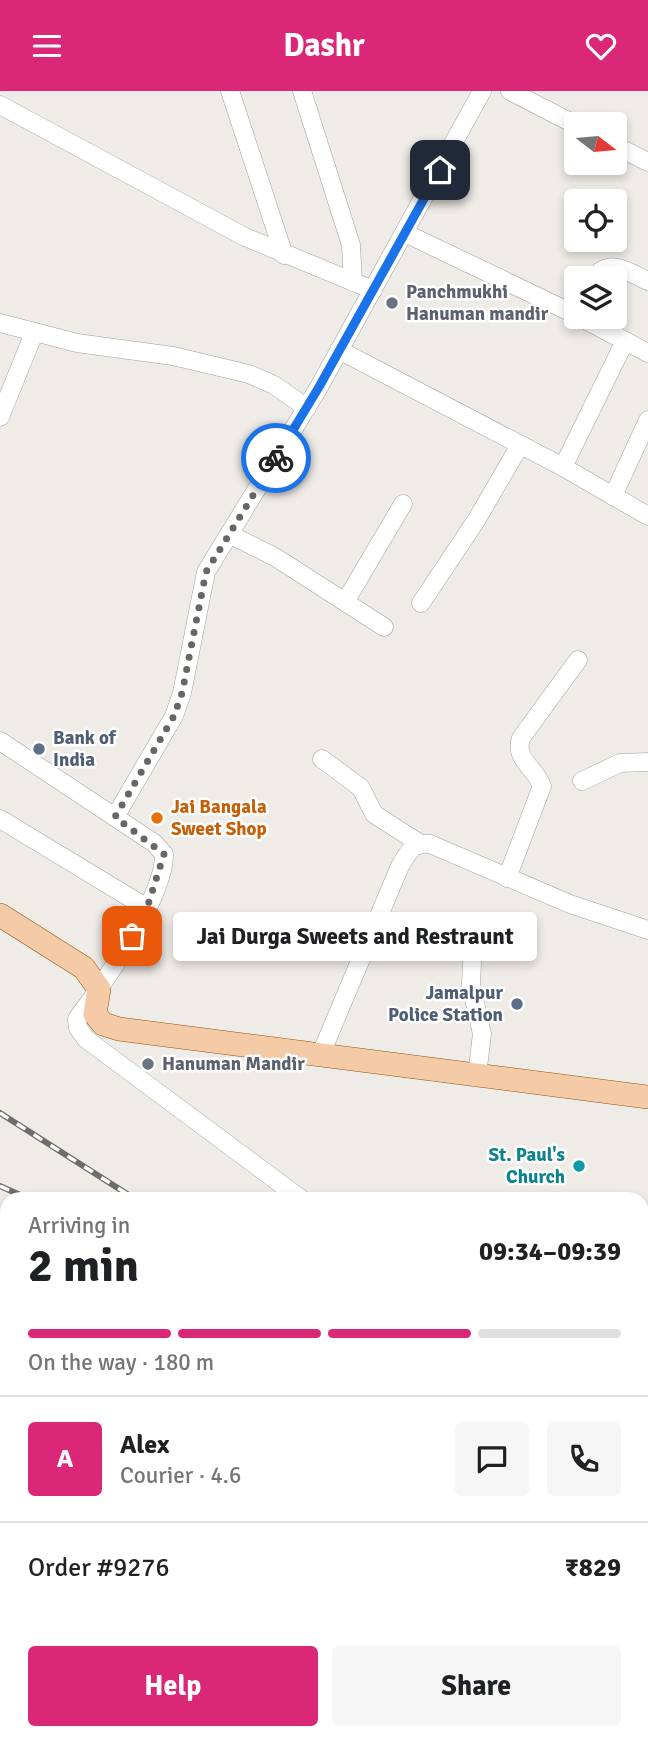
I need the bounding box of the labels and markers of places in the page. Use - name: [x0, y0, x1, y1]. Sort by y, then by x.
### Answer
- pin: [410, 140, 470, 200]
- place label: Panchmukhi Hanuman mandir: [406, 280, 549, 326]
- marker: Panchmukhi Hanuman mandir: [384, 295, 400, 311]
- place label: Bank of India: [53, 726, 117, 772]
- marker: Bank of India: [31, 741, 47, 757]
- place label: Jai Bangala Sweet Shop: [171, 795, 267, 841]
- marker: Jai Bangala Sweet Shop: [149, 810, 165, 826]
- pin: [102, 906, 162, 966]
- callout: Jai Durga Sweets and Restraunt: [174, 911, 538, 961]
- place label: Jamalpur Police Station: [388, 981, 503, 1027]
- marker: Jamalpur Police Station: [509, 996, 525, 1012]
- place label: Hanuman Mandir: [162, 1052, 305, 1076]
- marker: Hanuman Mandir: [140, 1056, 156, 1072]
- place label: St. Paul's Church: [489, 1143, 565, 1189]
- marker: St. Paul's Church: [571, 1158, 587, 1174]

